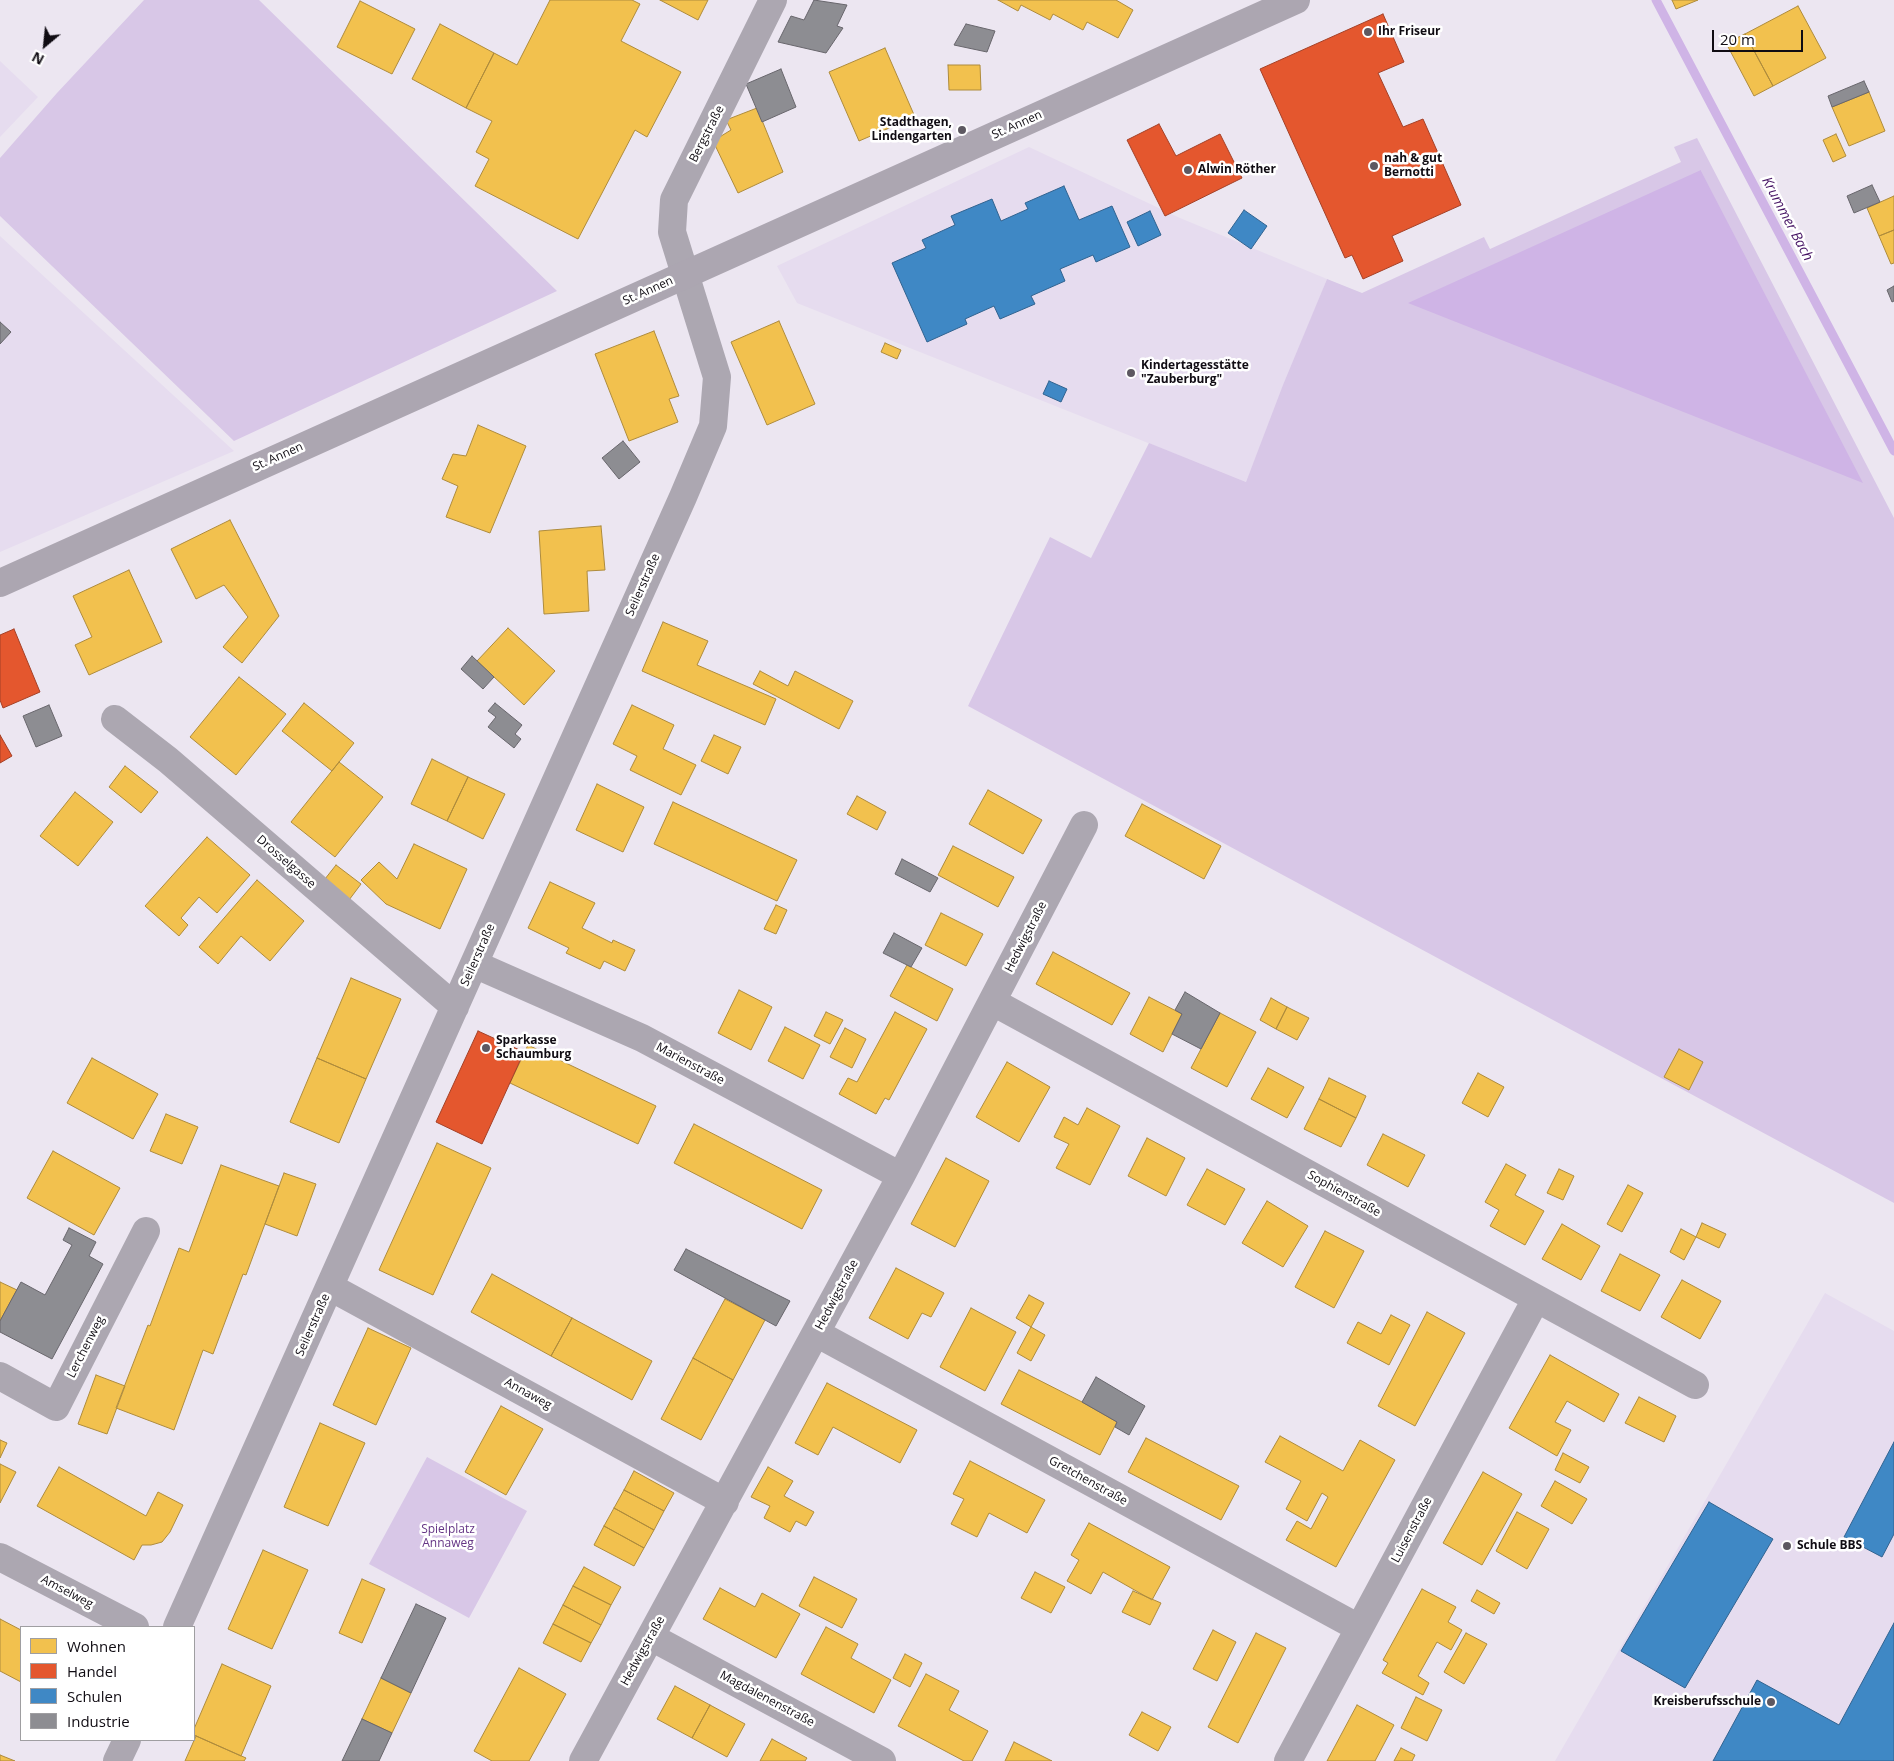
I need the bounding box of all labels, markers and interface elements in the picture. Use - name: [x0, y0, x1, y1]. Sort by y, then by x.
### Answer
- north arrow: [20, 20, 70, 70]
- scale bar: [1714, 20, 1805, 52]
- place label: Ihr Friseur: [1378, 25, 1441, 39]
- marker: Ihr Friseur: [1362, 26, 1374, 38]
- text: 20 m: [1720, 29, 1755, 49]
- text: N: [28, 48, 47, 70]
- street label: Bergstraße: [687, 103, 727, 165]
- street label: St. Annen: [990, 108, 1044, 142]
- place label: Stadthagen, Lindengarten: [871, 116, 952, 144]
- marker: Stadthagen, Lindengarten: [956, 124, 968, 136]
- place label: nah & gut Bernotti: [1384, 152, 1442, 180]
- marker: nah & gut Bernotti: [1368, 160, 1380, 172]
- place label: Alwin Röther: [1198, 163, 1276, 177]
- marker: Alwin Röther: [1182, 164, 1194, 176]
- water label: Krummer Bach: [1758, 174, 1816, 264]
- street label: St. Annen: [621, 274, 675, 308]
- place label: Kindertagesstätte "Zauberburg": [1141, 359, 1249, 387]
- marker: Kindertagesstätte "Zauberburg": [1125, 367, 1137, 379]
- street label: St. Annen: [251, 440, 305, 474]
- street label: Seilerstraße: [623, 552, 663, 618]
- street label: Drosselgasse: [254, 832, 318, 892]
- street label: Hedwigstraße: [1002, 899, 1050, 975]
- street label: Seilerstraße: [458, 922, 498, 988]
- place label: Sparkasse Schaumburg: [496, 1034, 571, 1062]
- street label: Marienstraße: [653, 1040, 727, 1088]
- marker: Sparkasse Schaumburg: [480, 1042, 492, 1054]
- street label: Sophienstraße: [1305, 1168, 1383, 1220]
- street label: Hedwigstraße: [812, 1257, 862, 1333]
- street label: Seilerstraße: [293, 1292, 333, 1358]
- street label: Lerchenweg: [64, 1314, 108, 1380]
- street label: Annaweg: [502, 1375, 554, 1413]
- street label: Gretchenstraße: [1046, 1453, 1130, 1509]
- street label: Luisenstraße: [1389, 1495, 1435, 1565]
- park label: Spielplatz Annaweg: [421, 1523, 475, 1551]
- place label: Schule BBS: [1797, 1539, 1862, 1553]
- marker: Schule BBS: [1781, 1540, 1793, 1552]
- street label: Amselweg: [39, 1572, 95, 1612]
- street label: Hedwigstraße: [618, 1614, 668, 1688]
- legend: [20, 1626, 195, 1741]
- text: Wohnen: [67, 1636, 126, 1656]
- text: Handel: [67, 1661, 117, 1681]
- street label: Magdalenenstraße: [717, 1668, 817, 1730]
- text: Schulen: [67, 1686, 122, 1706]
- place label: Kreisberufsschule: [1654, 1695, 1761, 1709]
- marker: Kreisberufsschule: [1765, 1696, 1777, 1708]
- text: Industrie: [67, 1711, 130, 1731]

